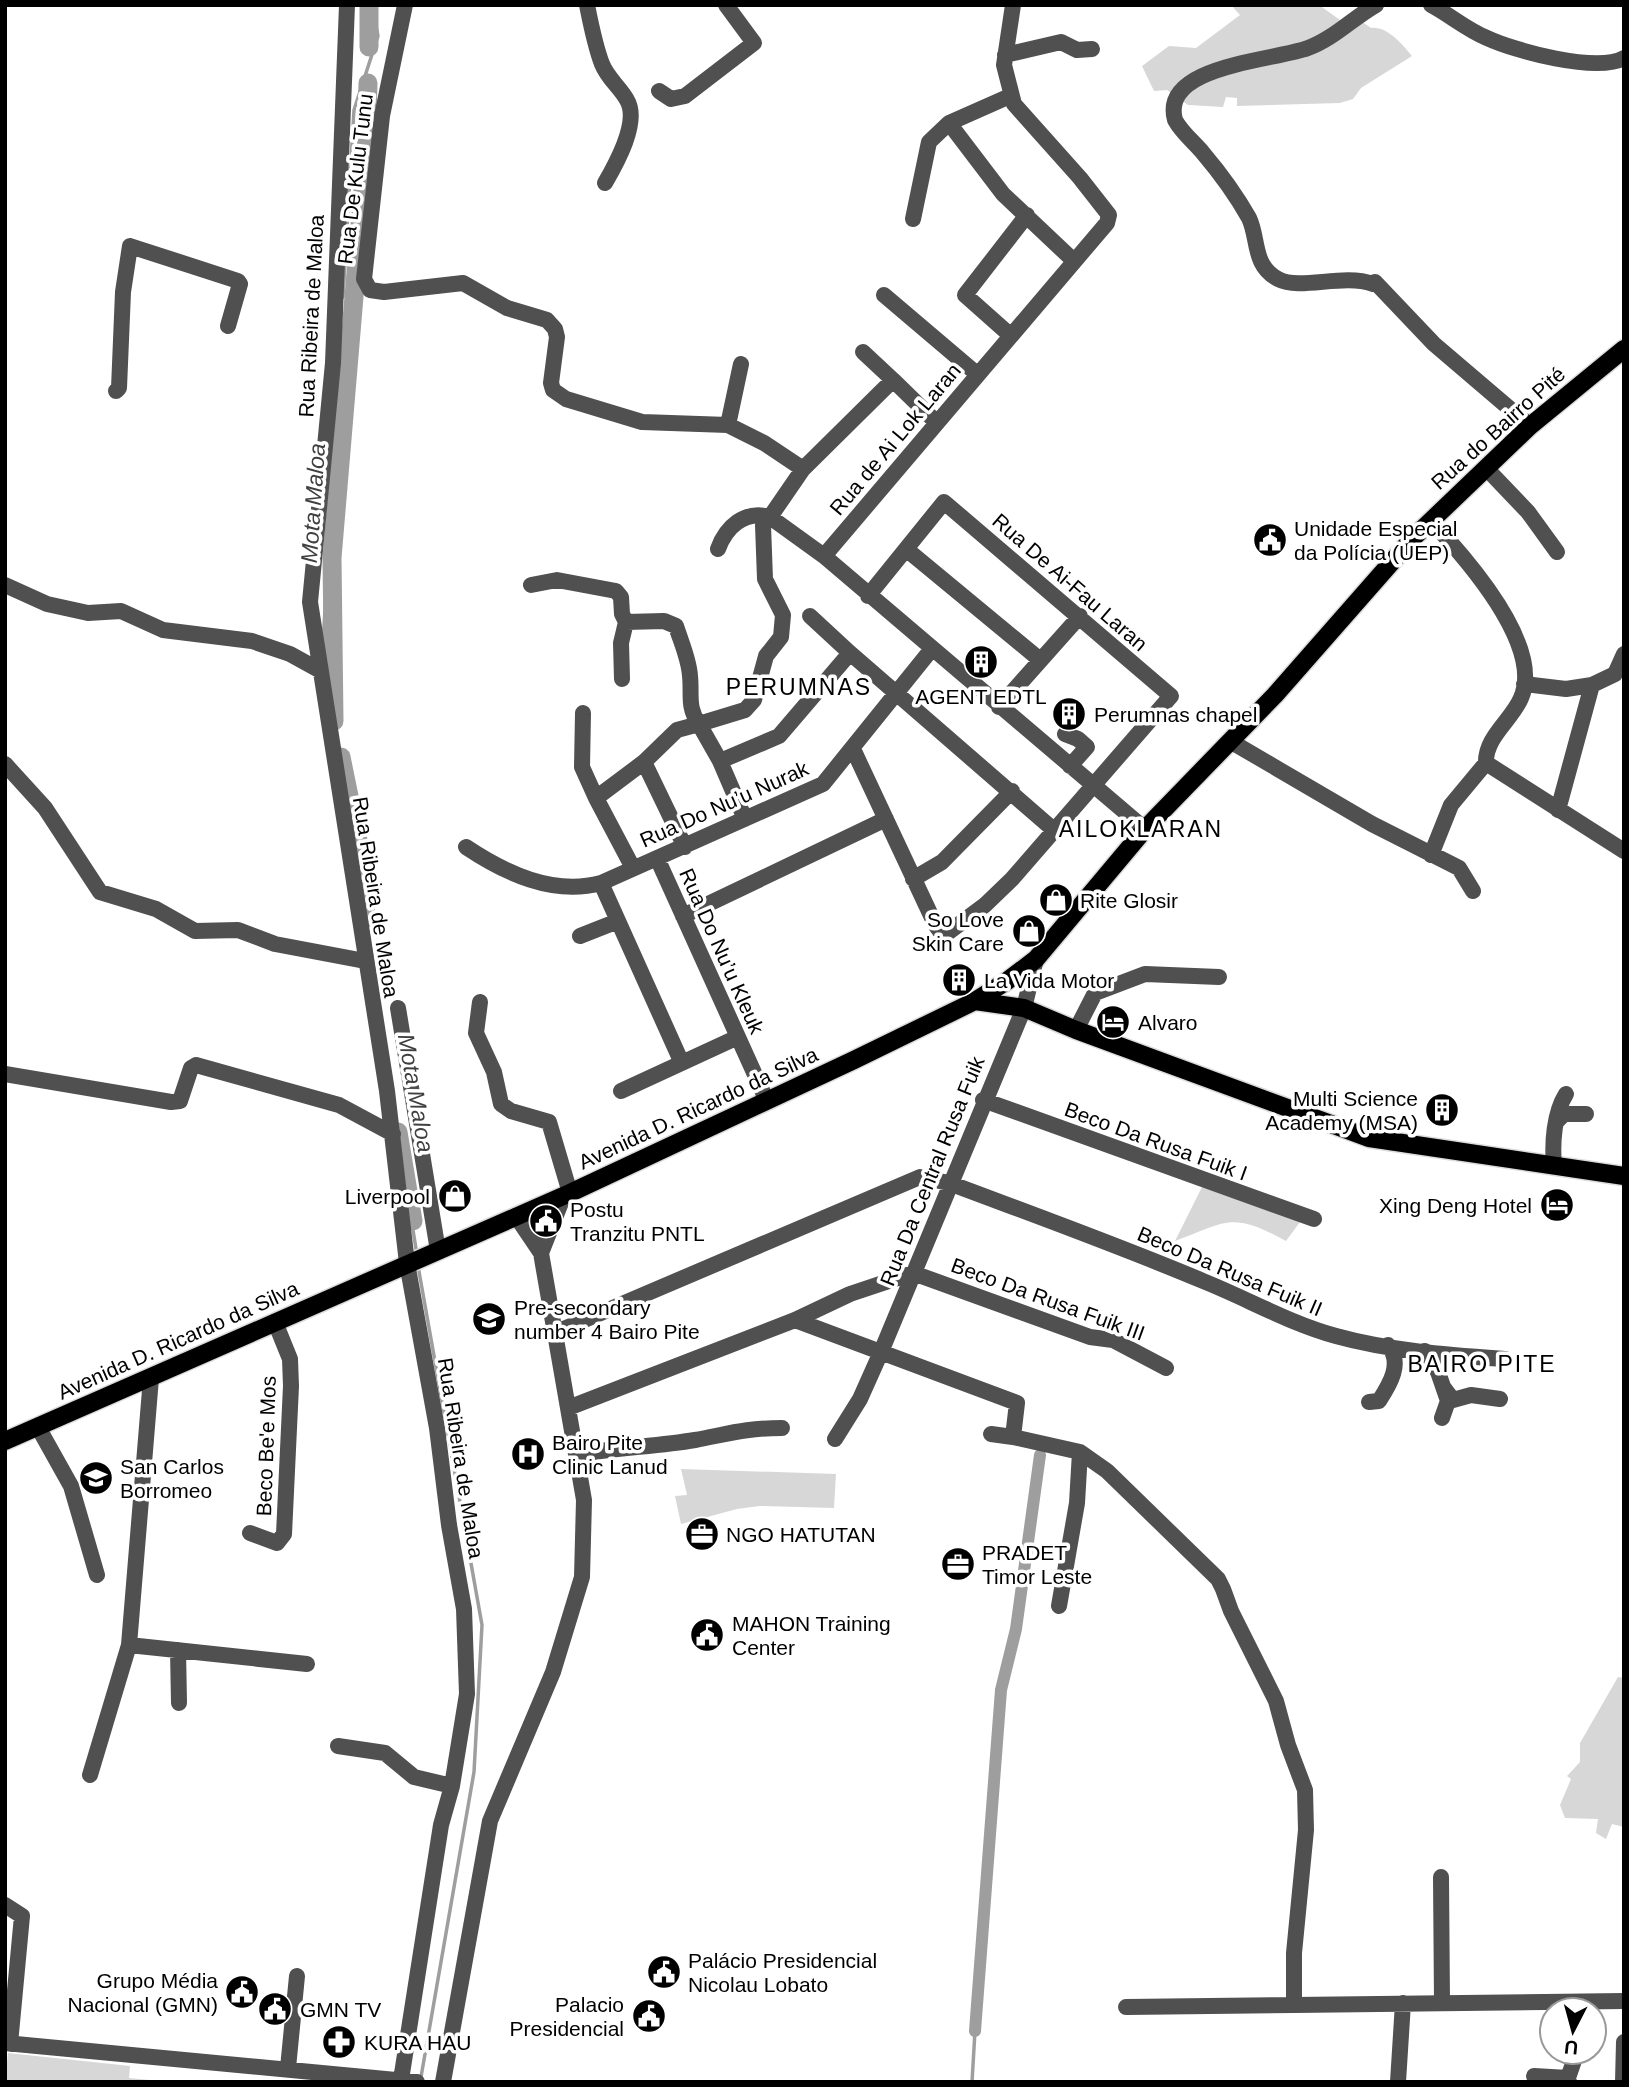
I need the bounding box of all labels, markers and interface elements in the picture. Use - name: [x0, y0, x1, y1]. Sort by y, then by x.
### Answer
- street label: Rua De Kulu Tunu: [333, 92, 377, 266]
- street label: Rua Ribeira de Maloa: [294, 214, 328, 418]
- street label: Rua de Ai Lok Laran: [825, 359, 965, 519]
- street label: Rua do Bairro Pité: [1427, 362, 1569, 494]
- water label: Mota Maloa: [296, 442, 330, 564]
- street label: Rua De Ai-Fau Laran: [988, 509, 1152, 655]
- place label: Unidade Especial da Polícia (UEP): [1294, 517, 1457, 564]
- public building icon: Unidade Especial da Polícia (UEP): [1251, 521, 1289, 559]
- building icon: AGENT EDTL: [962, 643, 1000, 681]
- district label: PERUMNAS: [726, 674, 872, 700]
- place label: AGENT EDTL: [915, 685, 1047, 708]
- building icon: Perumnas chapel: [1050, 695, 1088, 733]
- place label: Perumnas chapel: [1094, 703, 1257, 726]
- street label: Rua Do Nu’u Nurak: [636, 756, 812, 852]
- street label: Rua Ribeira de Maloa: [349, 795, 403, 999]
- district label: AILOKLARAN: [1059, 816, 1223, 842]
- street label: Rua Do Nu’u Kleuk: [675, 865, 769, 1038]
- shop icon: Rite Glosir: [1037, 881, 1075, 919]
- place label: Rite Glosir: [1080, 889, 1178, 912]
- place label: So Love Skin Care: [912, 908, 1004, 955]
- shop icon: So Love Skin Care: [1010, 912, 1048, 950]
- building icon: La Vida Motor: [940, 961, 978, 999]
- place label: La Vida Motor: [984, 969, 1114, 992]
- hotel icon: Alvaro: [1094, 1003, 1132, 1041]
- place label: Alvaro: [1138, 1011, 1198, 1034]
- water label: Mota Maloa: [393, 1032, 439, 1154]
- street label: Avenida D. Ricardo da Silva: [575, 1042, 821, 1174]
- street label: Rua Da Central Rusa Fuik: [875, 1053, 989, 1289]
- place label: Multi Science Academy (MSA): [1265, 1087, 1418, 1134]
- building icon: Multi Science Academy (MSA): [1423, 1091, 1461, 1129]
- street label: Beco Da Rusa Fuik I: [1062, 1097, 1250, 1185]
- shop icon: Liverpool: [436, 1177, 474, 1215]
- place label: Liverpool: [345, 1185, 430, 1208]
- hotel icon: Xing Deng Hotel: [1538, 1186, 1576, 1224]
- place label: Xing Deng Hotel: [1379, 1194, 1532, 1217]
- place label: Postu Tranzitu PNTL: [570, 1198, 705, 1245]
- public building icon: Postu Tranzitu PNTL: [527, 1202, 565, 1240]
- street label: Beco Da Rusa Fuik II: [1134, 1222, 1326, 1320]
- street label: Beco Da Rusa Fuik III: [948, 1253, 1148, 1345]
- street label: Avenida D. Ricardo da Silva: [54, 1276, 302, 1404]
- place label: Pre-secondary number 4 Bairo Pite: [514, 1296, 700, 1343]
- school or university icon: Pre-secondary number 4 Bairo Pite: [470, 1300, 508, 1338]
- district label: BAIRO PITE: [1407, 1351, 1557, 1377]
- street label: Rua Ribeira de Maloa: [434, 1356, 488, 1560]
- street label: Beco Be'e Mos: [252, 1375, 280, 1517]
- place label: Bairo Pite Clinic Lanud: [552, 1431, 668, 1478]
- hospital icon: Bairo Pite Clinic Lanud: [509, 1435, 547, 1473]
- place label: San Carlos Borromeo: [120, 1455, 224, 1502]
- school or university icon: San Carlos Borromeo: [77, 1459, 115, 1497]
- office icon: NGO HATUTAN: [683, 1515, 721, 1553]
- place label: NGO HATUTAN: [726, 1523, 876, 1546]
- place label: PRADET Timor Leste: [982, 1541, 1092, 1588]
- office icon: PRADET Timor Leste: [939, 1545, 977, 1583]
- place label: MAHON Training Center: [732, 1612, 891, 1659]
- public building icon: MAHON Training Center: [688, 1616, 726, 1654]
- place label: Palácio Presidencial Nicolau Lobato: [688, 1949, 877, 1996]
- public building icon: Palácio Presidencial Nicolau Lobato: [645, 1953, 683, 1991]
- place label: Grupo Média Nacional (GMN): [67, 1969, 218, 2016]
- public building icon: Grupo Média Nacional (GMN): [223, 1973, 261, 2011]
- public building icon: GMN TV: [256, 1990, 294, 2028]
- place label: Palacio Presidencial: [510, 1993, 624, 2040]
- north arrow: [1538, 1996, 1608, 2066]
- public building icon: Palacio Presidencial: [630, 1997, 668, 2035]
- place label: GMN TV: [300, 1998, 381, 2021]
- pharmacy icon: KURA HAU: [320, 2023, 358, 2061]
- place label: KURA HAU: [364, 2031, 471, 2054]
- text: U: [1563, 2036, 1579, 2059]

